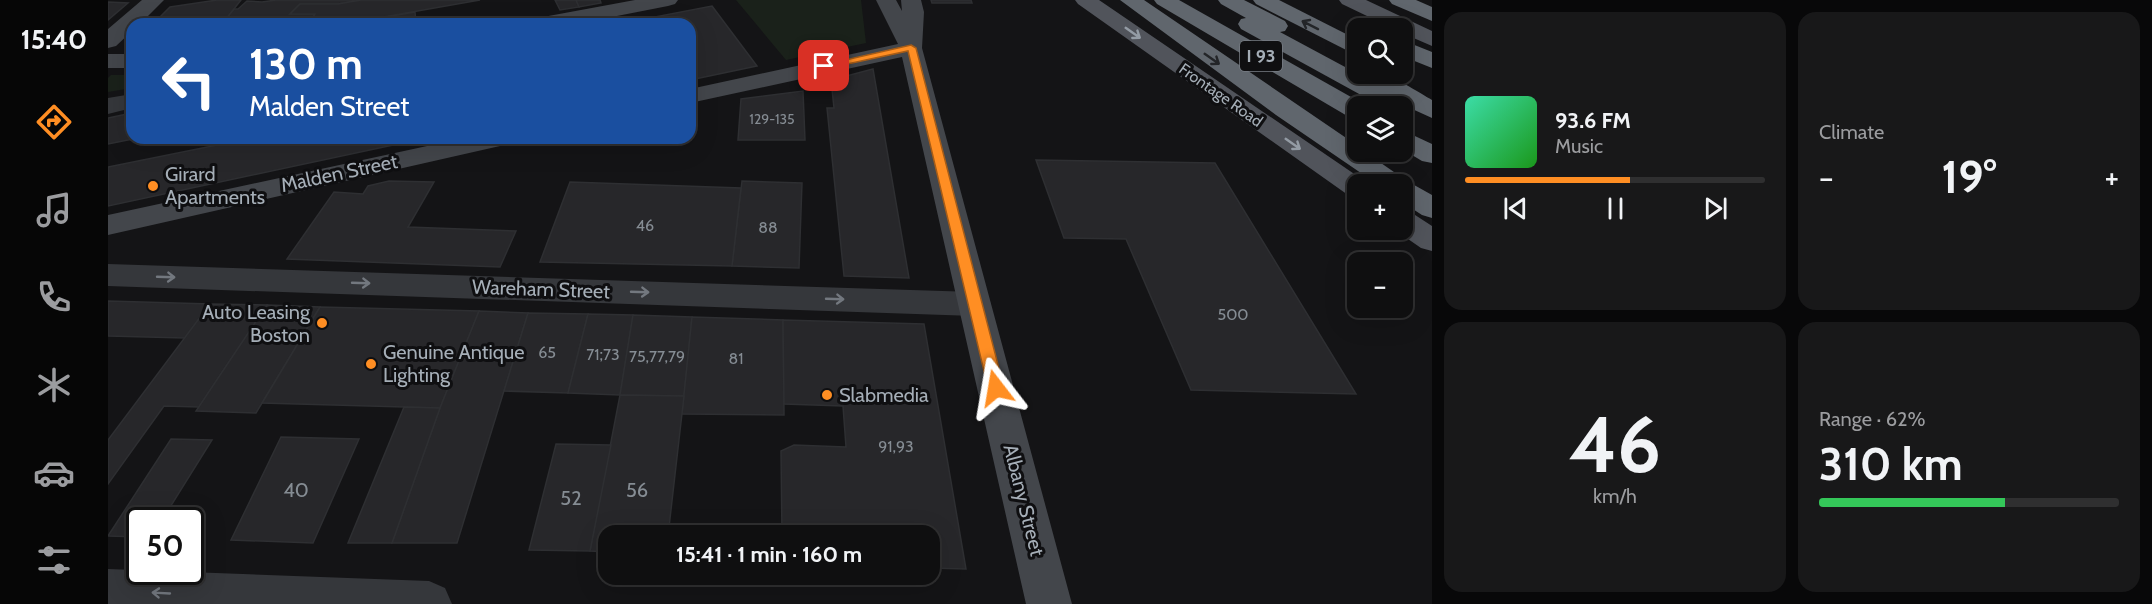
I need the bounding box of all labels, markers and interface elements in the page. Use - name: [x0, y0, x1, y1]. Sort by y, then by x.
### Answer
- map controls: [1347, 18, 1413, 318]
- button: search: [1347, 18, 1413, 84]
- one-way arrow: [1302, 19, 1319, 31]
- text: 15:40: [21, 23, 87, 56]
- one-way arrow: [1124, 27, 1140, 39]
- text: 130 m: [249, 38, 363, 90]
- pin: [798, 40, 849, 91]
- road number: I 93: [1240, 41, 1282, 71]
- icon: left: [150, 42, 228, 120]
- icon: arrive: [807, 49, 840, 82]
- one-way arrow: [1203, 53, 1219, 65]
- street label: Frontage Road: [1176, 59, 1266, 131]
- text: Malden Street: [249, 90, 409, 123]
- button: layers: [1347, 96, 1413, 162]
- icon: directions: [33, 101, 75, 143]
- text: 93.6 FM: [1555, 107, 1631, 134]
- house number: 129-135: [749, 110, 795, 128]
- text: Climate: [1819, 120, 1884, 144]
- text: Music: [1555, 134, 1603, 158]
- one-way arrow: [1284, 138, 1301, 150]
- street label: Malden Street: [278, 149, 400, 197]
- text: 19°: [1942, 150, 1996, 204]
- text: −: [1819, 157, 1834, 197]
- text: +: [2104, 157, 2119, 197]
- place label: Girard Apartments: [165, 162, 265, 209]
- button: +: [1347, 174, 1413, 240]
- marker: Girard Apartments: [146, 179, 160, 193]
- icon: music: [33, 189, 75, 231]
- icon: previous: [1499, 192, 1532, 225]
- icon: pause: [1599, 192, 1632, 225]
- icon: next: [1699, 192, 1732, 225]
- house number: 46: [636, 216, 654, 235]
- house number: 88: [758, 218, 778, 237]
- button: −: [1347, 252, 1413, 318]
- one-way arrow: [156, 271, 176, 282]
- street label: Wareham Street: [472, 275, 611, 303]
- icon: phone: [33, 276, 75, 318]
- one-way arrow: [351, 277, 371, 289]
- one-way arrow: [630, 287, 650, 298]
- one-way arrow: [825, 293, 845, 305]
- place label: Auto Leasing Boston: [202, 300, 311, 347]
- house number: 500: [1218, 305, 1249, 324]
- marker: Auto Leasing Boston: [315, 316, 329, 330]
- place label: Genuine Antique Lighting: [383, 340, 525, 387]
- house number: 65: [538, 343, 556, 362]
- house number: 71;73: [586, 345, 620, 364]
- house number: 75,77,79: [629, 347, 685, 366]
- house number: 81: [729, 349, 743, 368]
- position arrow: [964, 356, 1028, 420]
- marker: Genuine Antique Lighting: [364, 357, 378, 371]
- icon: climate: [33, 364, 75, 406]
- place label: Slabmedia: [839, 383, 929, 407]
- marker: Slabmedia: [820, 388, 834, 402]
- text: 46: [1569, 397, 1661, 492]
- text: Range · 62%: [1819, 407, 1926, 431]
- house number: 91,93: [878, 437, 914, 456]
- text: 310 km: [1819, 437, 1963, 491]
- street label: Albany Street: [999, 442, 1050, 559]
- icon: car: [33, 452, 75, 494]
- house number: 40: [283, 478, 309, 502]
- house number: 56: [626, 478, 648, 502]
- text: km/h: [1593, 484, 1637, 508]
- house number: 52: [560, 486, 582, 510]
- speed limit sign: 50: [126, 507, 204, 585]
- icon: filters: [33, 539, 75, 581]
- text: 15:41 · 1 min · 160 m: [676, 541, 862, 568]
- one-way arrow: [151, 587, 171, 598]

